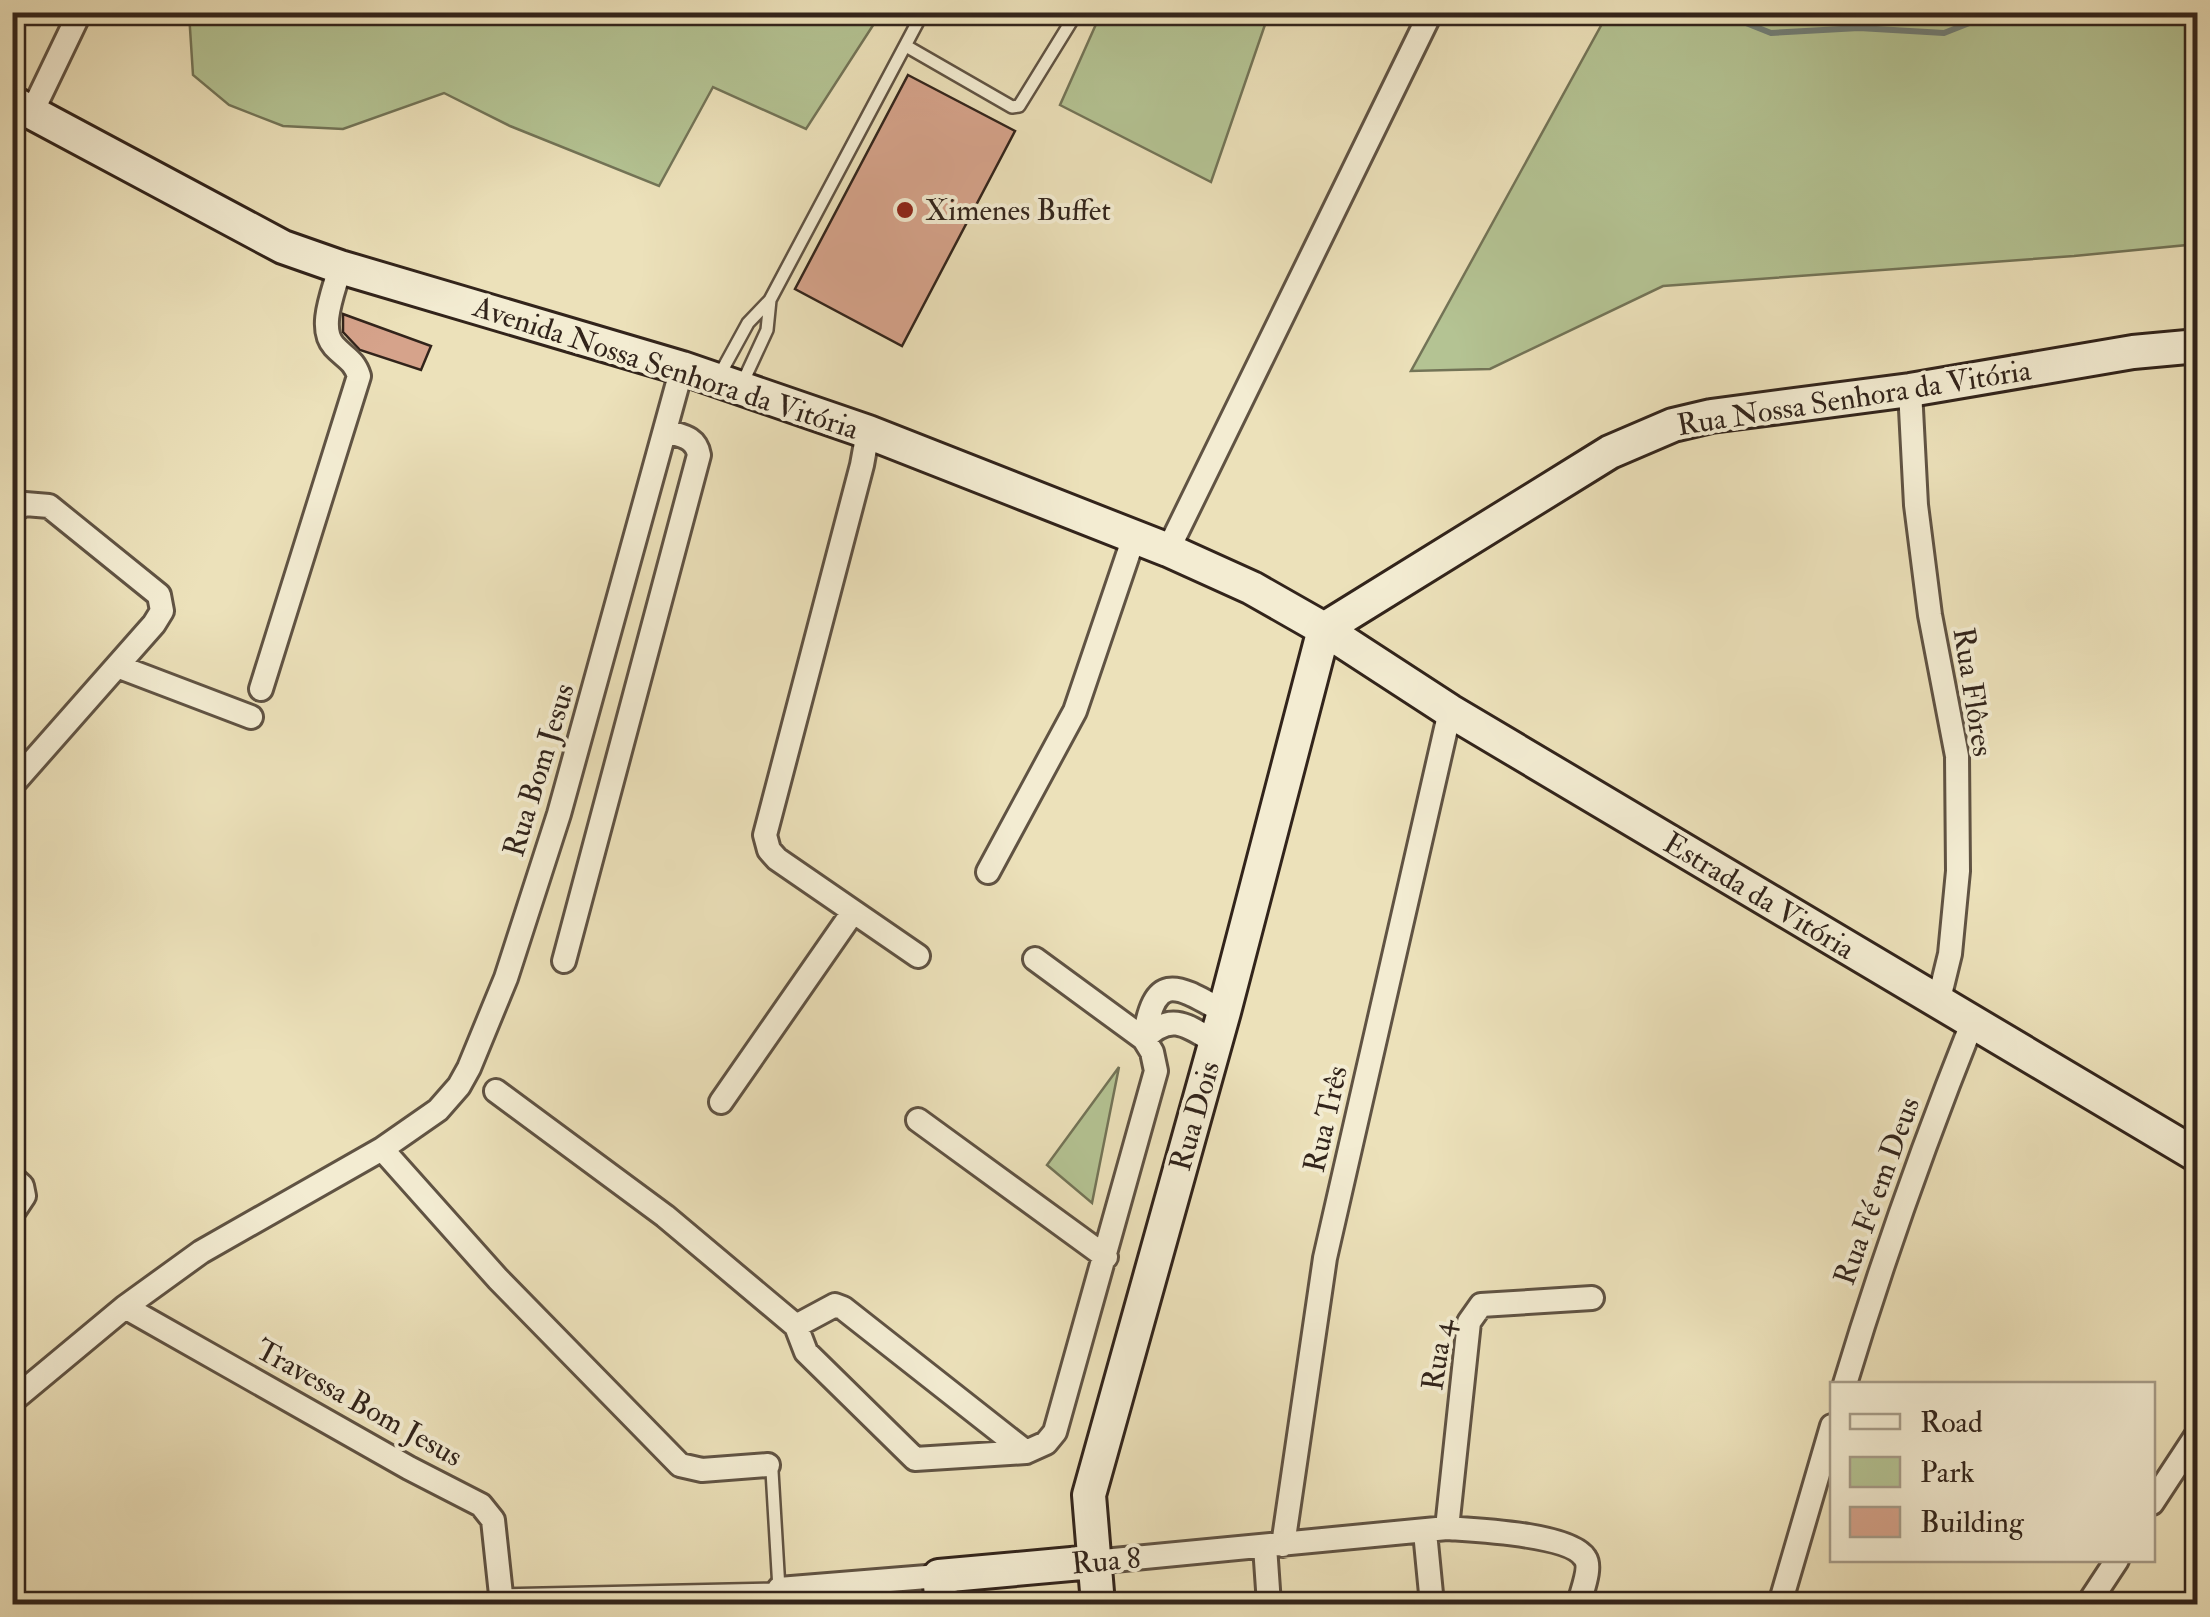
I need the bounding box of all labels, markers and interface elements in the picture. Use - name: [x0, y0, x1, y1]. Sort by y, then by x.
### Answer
- place label: Ximenes Buffet: [925, 192, 1111, 229]
- marker: Ximenes Buffet: [894, 199, 916, 221]
- street label: Avenida Nossa Senhora da Vitória: [468, 288, 864, 448]
- street label: Rua Nossa Senhora da Vitória: [1674, 352, 2034, 444]
- street label: Rua Flôres: [1945, 625, 2001, 759]
- street label: Rua Bom Jesus: [495, 679, 583, 861]
- street label: Estrada da Vitória: [1657, 824, 1862, 968]
- street label: Rua Dois: [1162, 1057, 1228, 1175]
- street label: Rua Três: [1296, 1062, 1356, 1176]
- street label: Rua Fé em Deus: [1826, 1092, 1928, 1290]
- street label: Rua 4: [1414, 1315, 1462, 1393]
- street label: Travessa Bom Jesus: [249, 1331, 469, 1475]
- legend: [1830, 1382, 2155, 1562]
- text: Road: [1920, 1404, 1983, 1441]
- text: Park: [1920, 1454, 1975, 1491]
- text: Building: [1920, 1504, 2025, 1541]
- street label: Rua 8: [1070, 1540, 1142, 1582]

